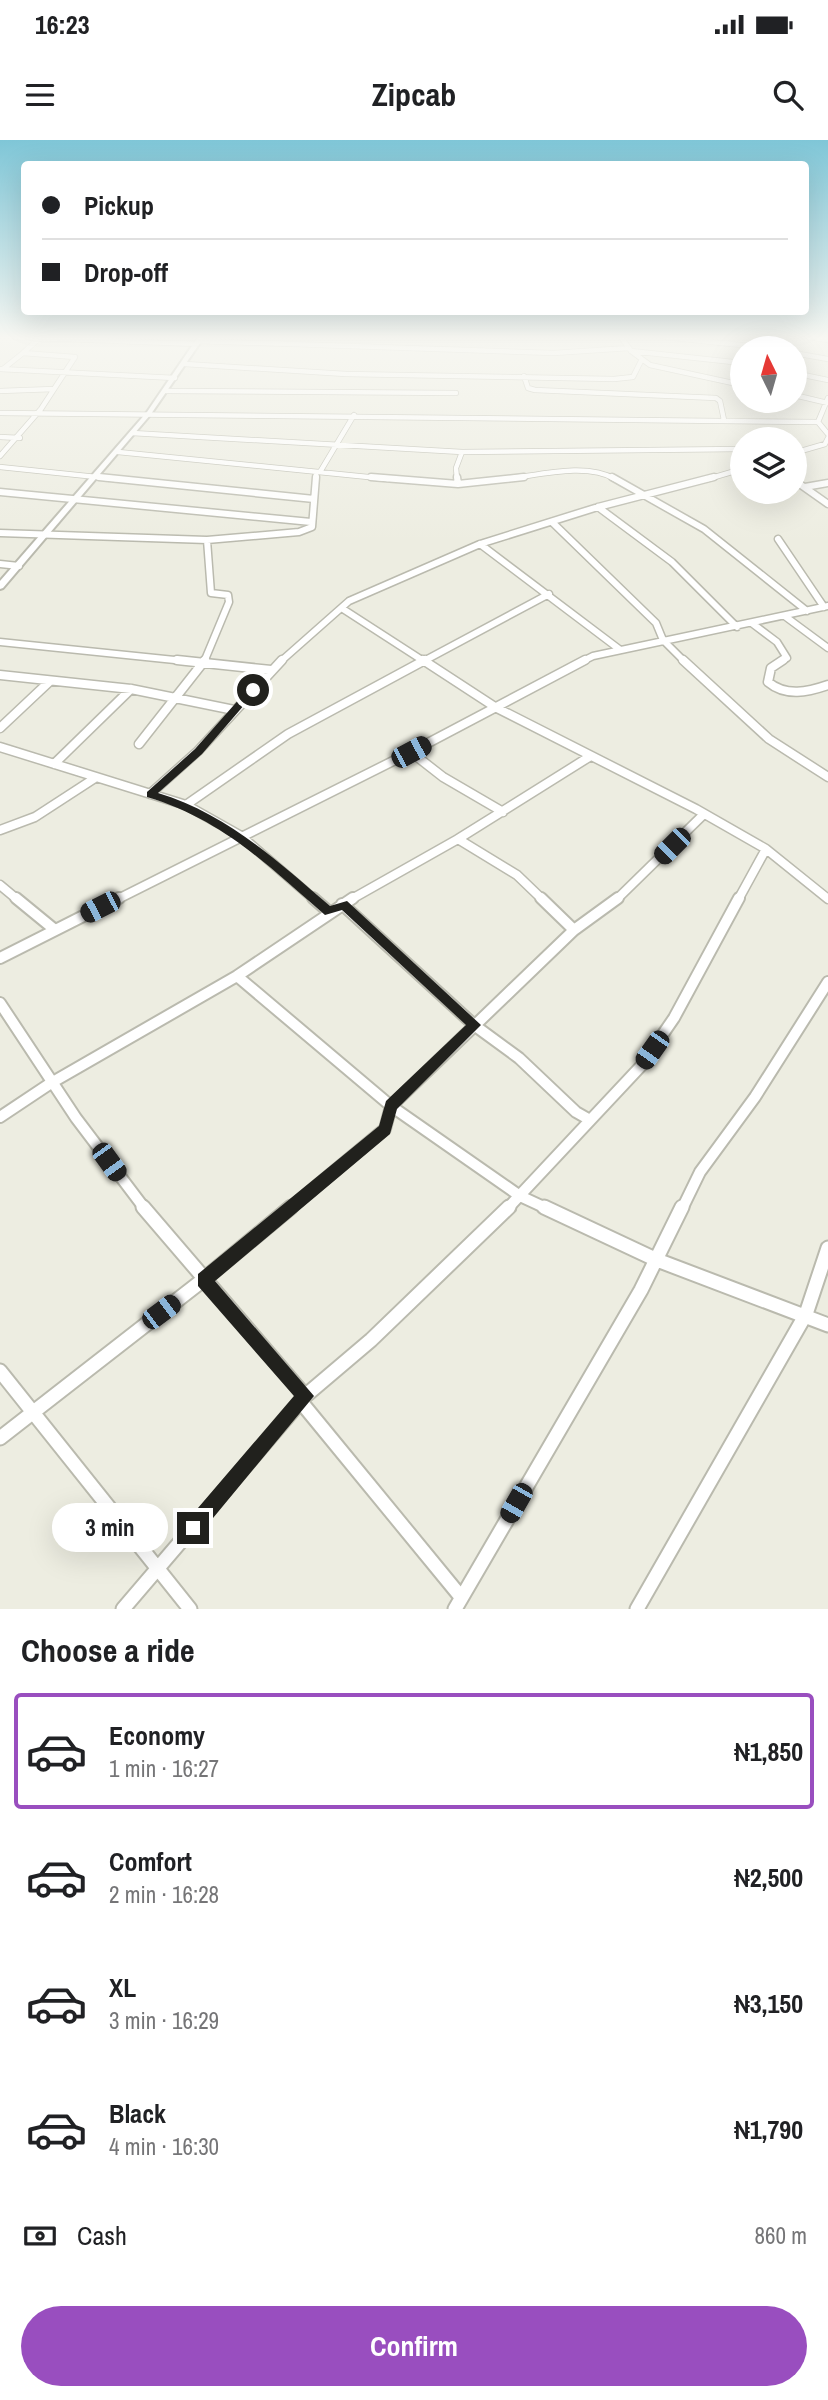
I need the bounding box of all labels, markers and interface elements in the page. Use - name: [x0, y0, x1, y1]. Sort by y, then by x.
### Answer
- text: 16:23: [35, 7, 90, 42]
- text: Zipcab: [372, 73, 456, 116]
- icon: menu: [21, 76, 59, 114]
- icon: search: [769, 76, 807, 114]
- text: Pickup: [84, 188, 154, 223]
- text: Drop-off: [84, 255, 168, 290]
- north arrow: [730, 336, 807, 413]
- map controls: [730, 336, 807, 504]
- button: layers: [730, 427, 807, 504]
- route start: [237, 674, 269, 706]
- car: [388, 733, 435, 771]
- car: [650, 824, 695, 868]
- car: [77, 888, 124, 926]
- car: [632, 1027, 673, 1073]
- car: [89, 1139, 130, 1185]
- car: [138, 1291, 185, 1333]
- car: [497, 1480, 536, 1526]
- callout: 3 min: [53, 1504, 168, 1552]
- text: 3 min: [85, 1512, 135, 1543]
- route end: [177, 1512, 209, 1544]
- text: Choose a ride: [21, 1629, 195, 1672]
- text: Economy: [109, 1718, 205, 1753]
- icon: car: [25, 1720, 88, 1783]
- text: ₦1,850: [734, 1734, 803, 1769]
- text: 1 min · 16:27: [109, 1753, 219, 1784]
- text: Comfort: [109, 1844, 192, 1879]
- icon: car: [25, 1846, 88, 1909]
- text: ₦2,500: [734, 1860, 803, 1895]
- text: 2 min · 16:28: [109, 1879, 219, 1910]
- text: XL: [109, 1970, 136, 2005]
- icon: car: [25, 1972, 88, 2035]
- text: ₦3,150: [734, 1986, 803, 2021]
- text: 3 min · 16:29: [109, 2005, 219, 2036]
- text: Black: [109, 2096, 166, 2131]
- icon: car: [25, 2098, 88, 2161]
- text: ₦1,790: [734, 2112, 803, 2147]
- text: 4 min · 16:30: [109, 2131, 219, 2162]
- icon: cash: [21, 2217, 59, 2255]
- text: Cash: [77, 2218, 127, 2253]
- text: 860 m: [755, 2220, 807, 2251]
- button: Confirm: [21, 2306, 807, 2386]

